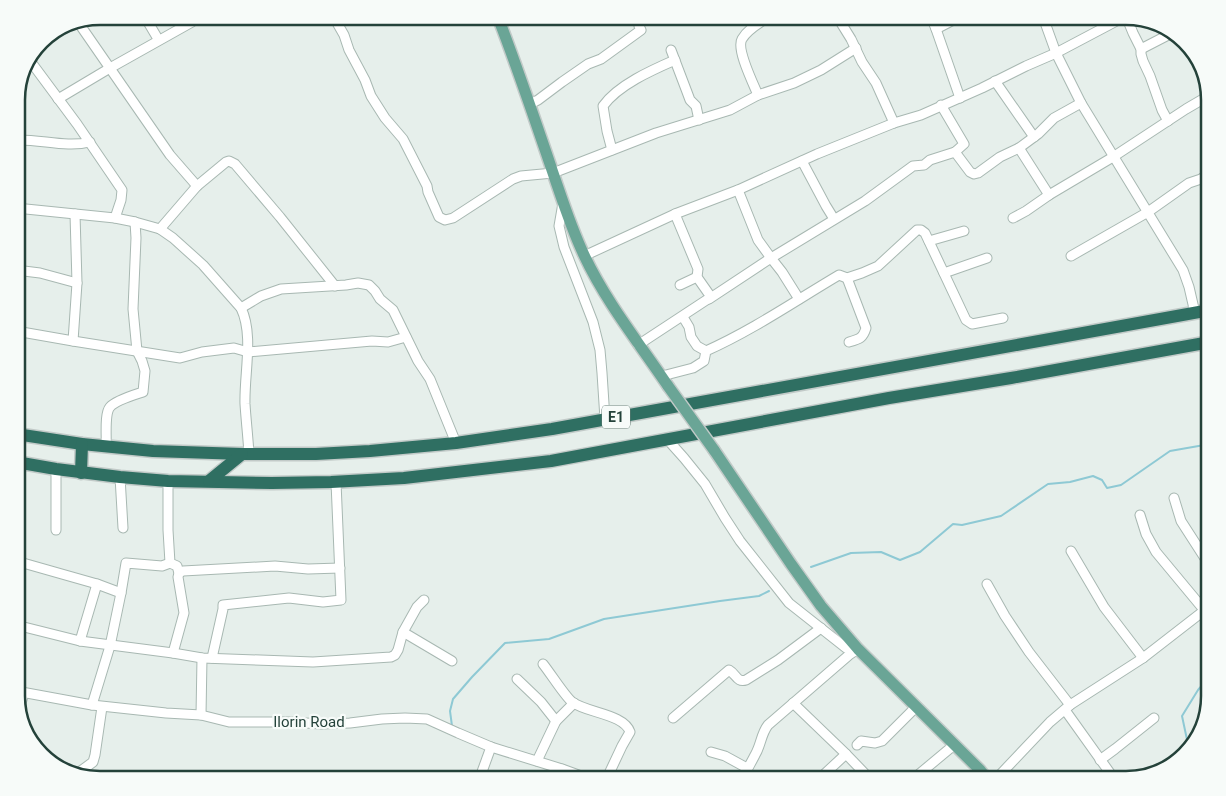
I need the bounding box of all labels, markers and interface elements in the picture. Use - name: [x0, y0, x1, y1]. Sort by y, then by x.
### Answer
- road number: E1: [602, 406, 630, 428]
- street label: Ilorin Road: [273, 713, 345, 731]

